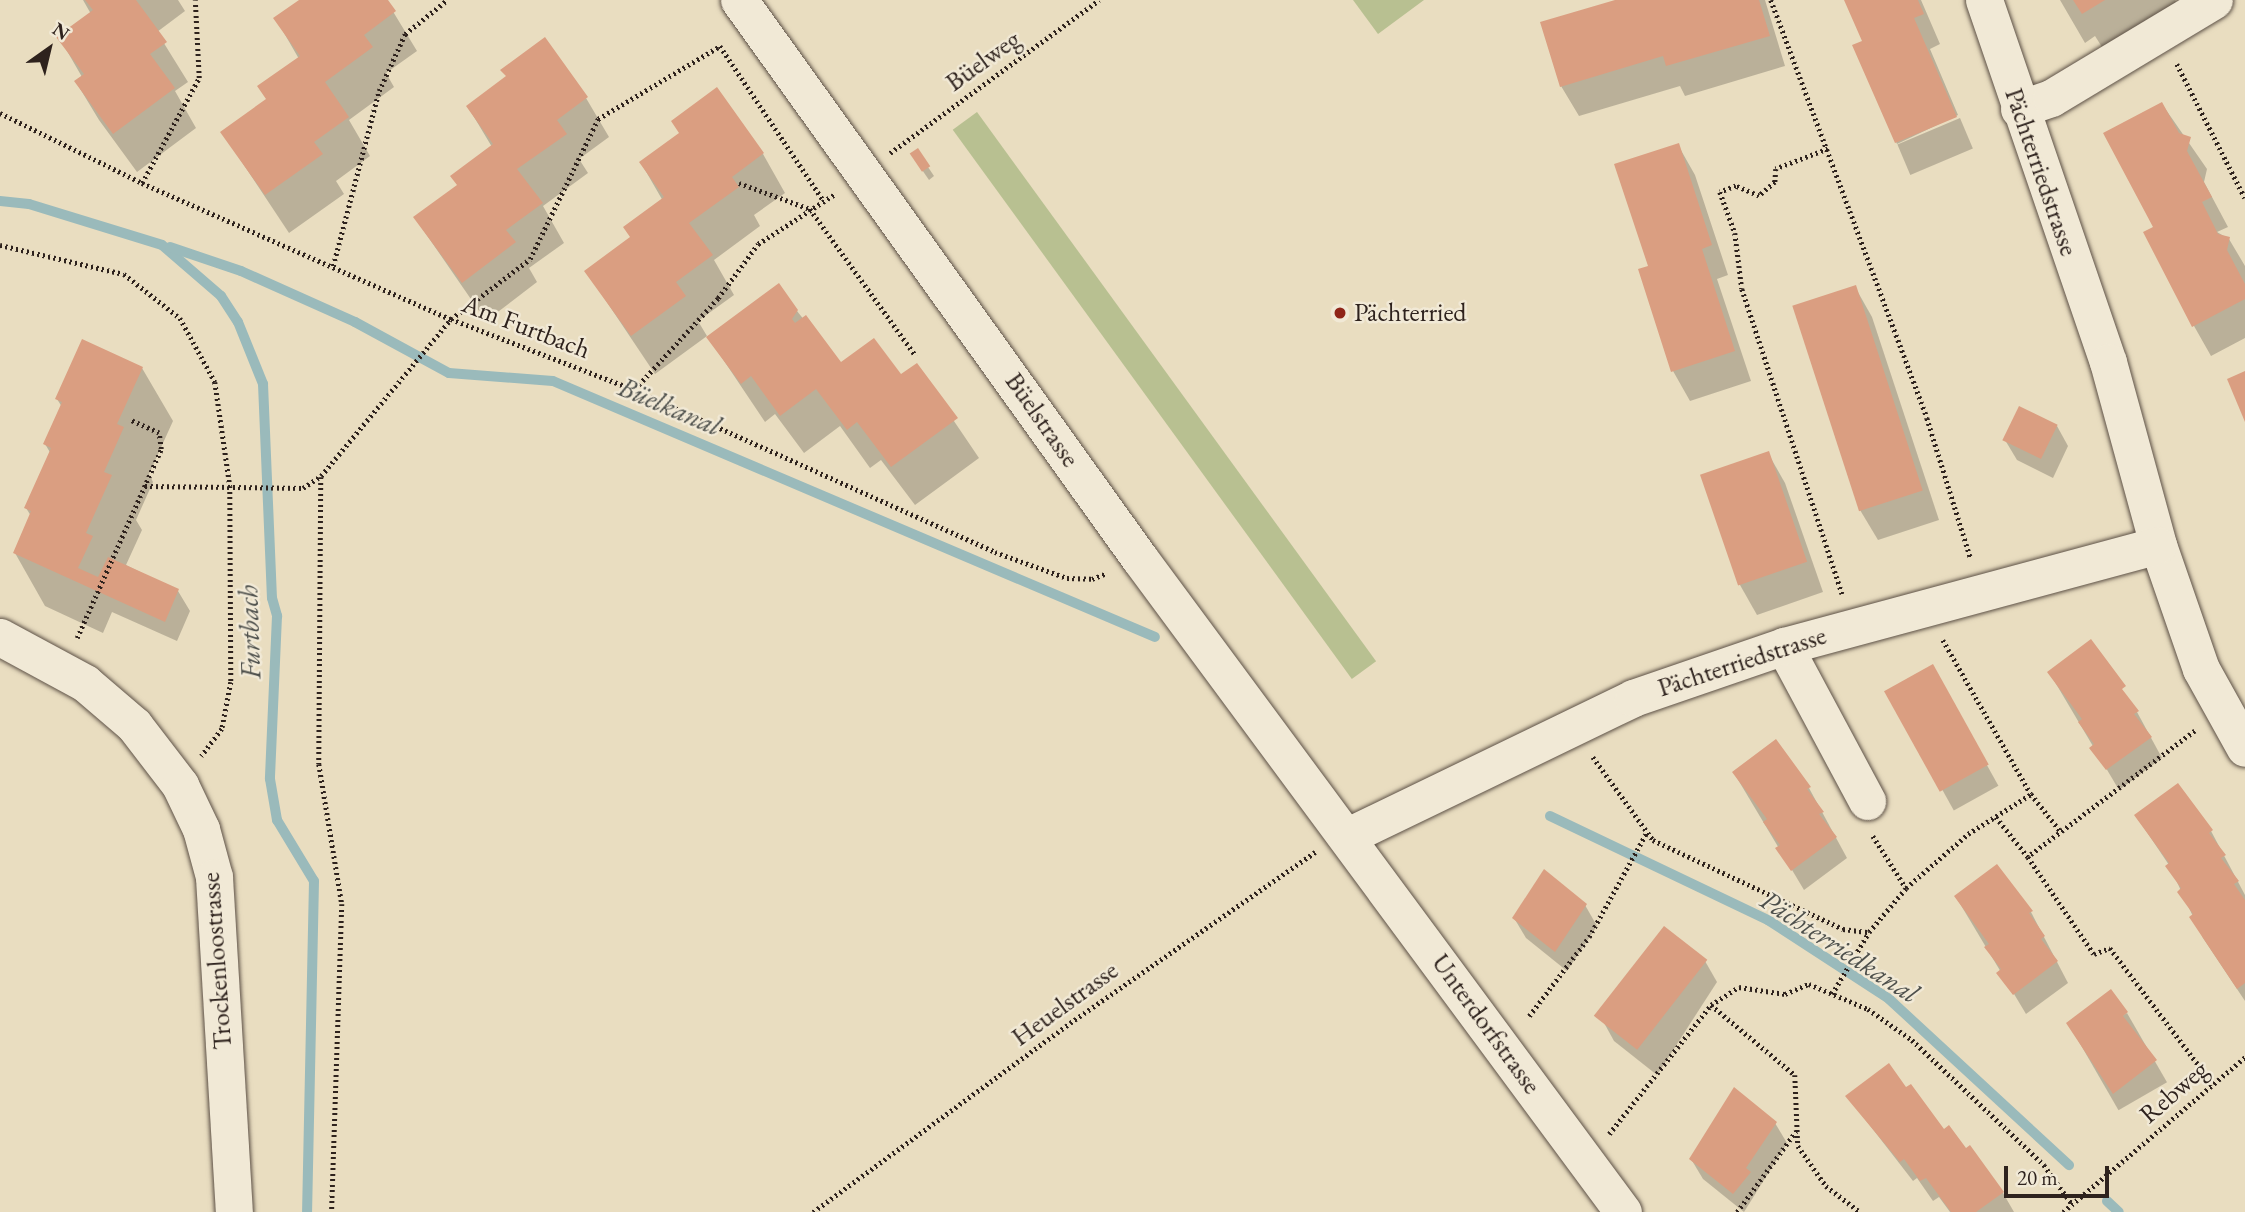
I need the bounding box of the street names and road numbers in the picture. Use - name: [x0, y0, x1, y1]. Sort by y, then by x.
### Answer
- street label: Büelweg: [940, 24, 1026, 98]
- street label: Pächterriedstrasse: [1998, 84, 2084, 260]
- street label: Am Furtbach: [458, 288, 594, 366]
- street label: Büelstrasse: [998, 367, 1086, 473]
- street label: Pächterriedstrasse: [1654, 620, 1830, 704]
- street label: Trockenloostrasse: [195, 871, 239, 1051]
- street label: Unterdorfstrasse: [1425, 948, 1547, 1100]
- street label: Heuelstrasse: [1006, 955, 1124, 1053]
- street label: Rebweg: [2133, 1054, 2215, 1130]

